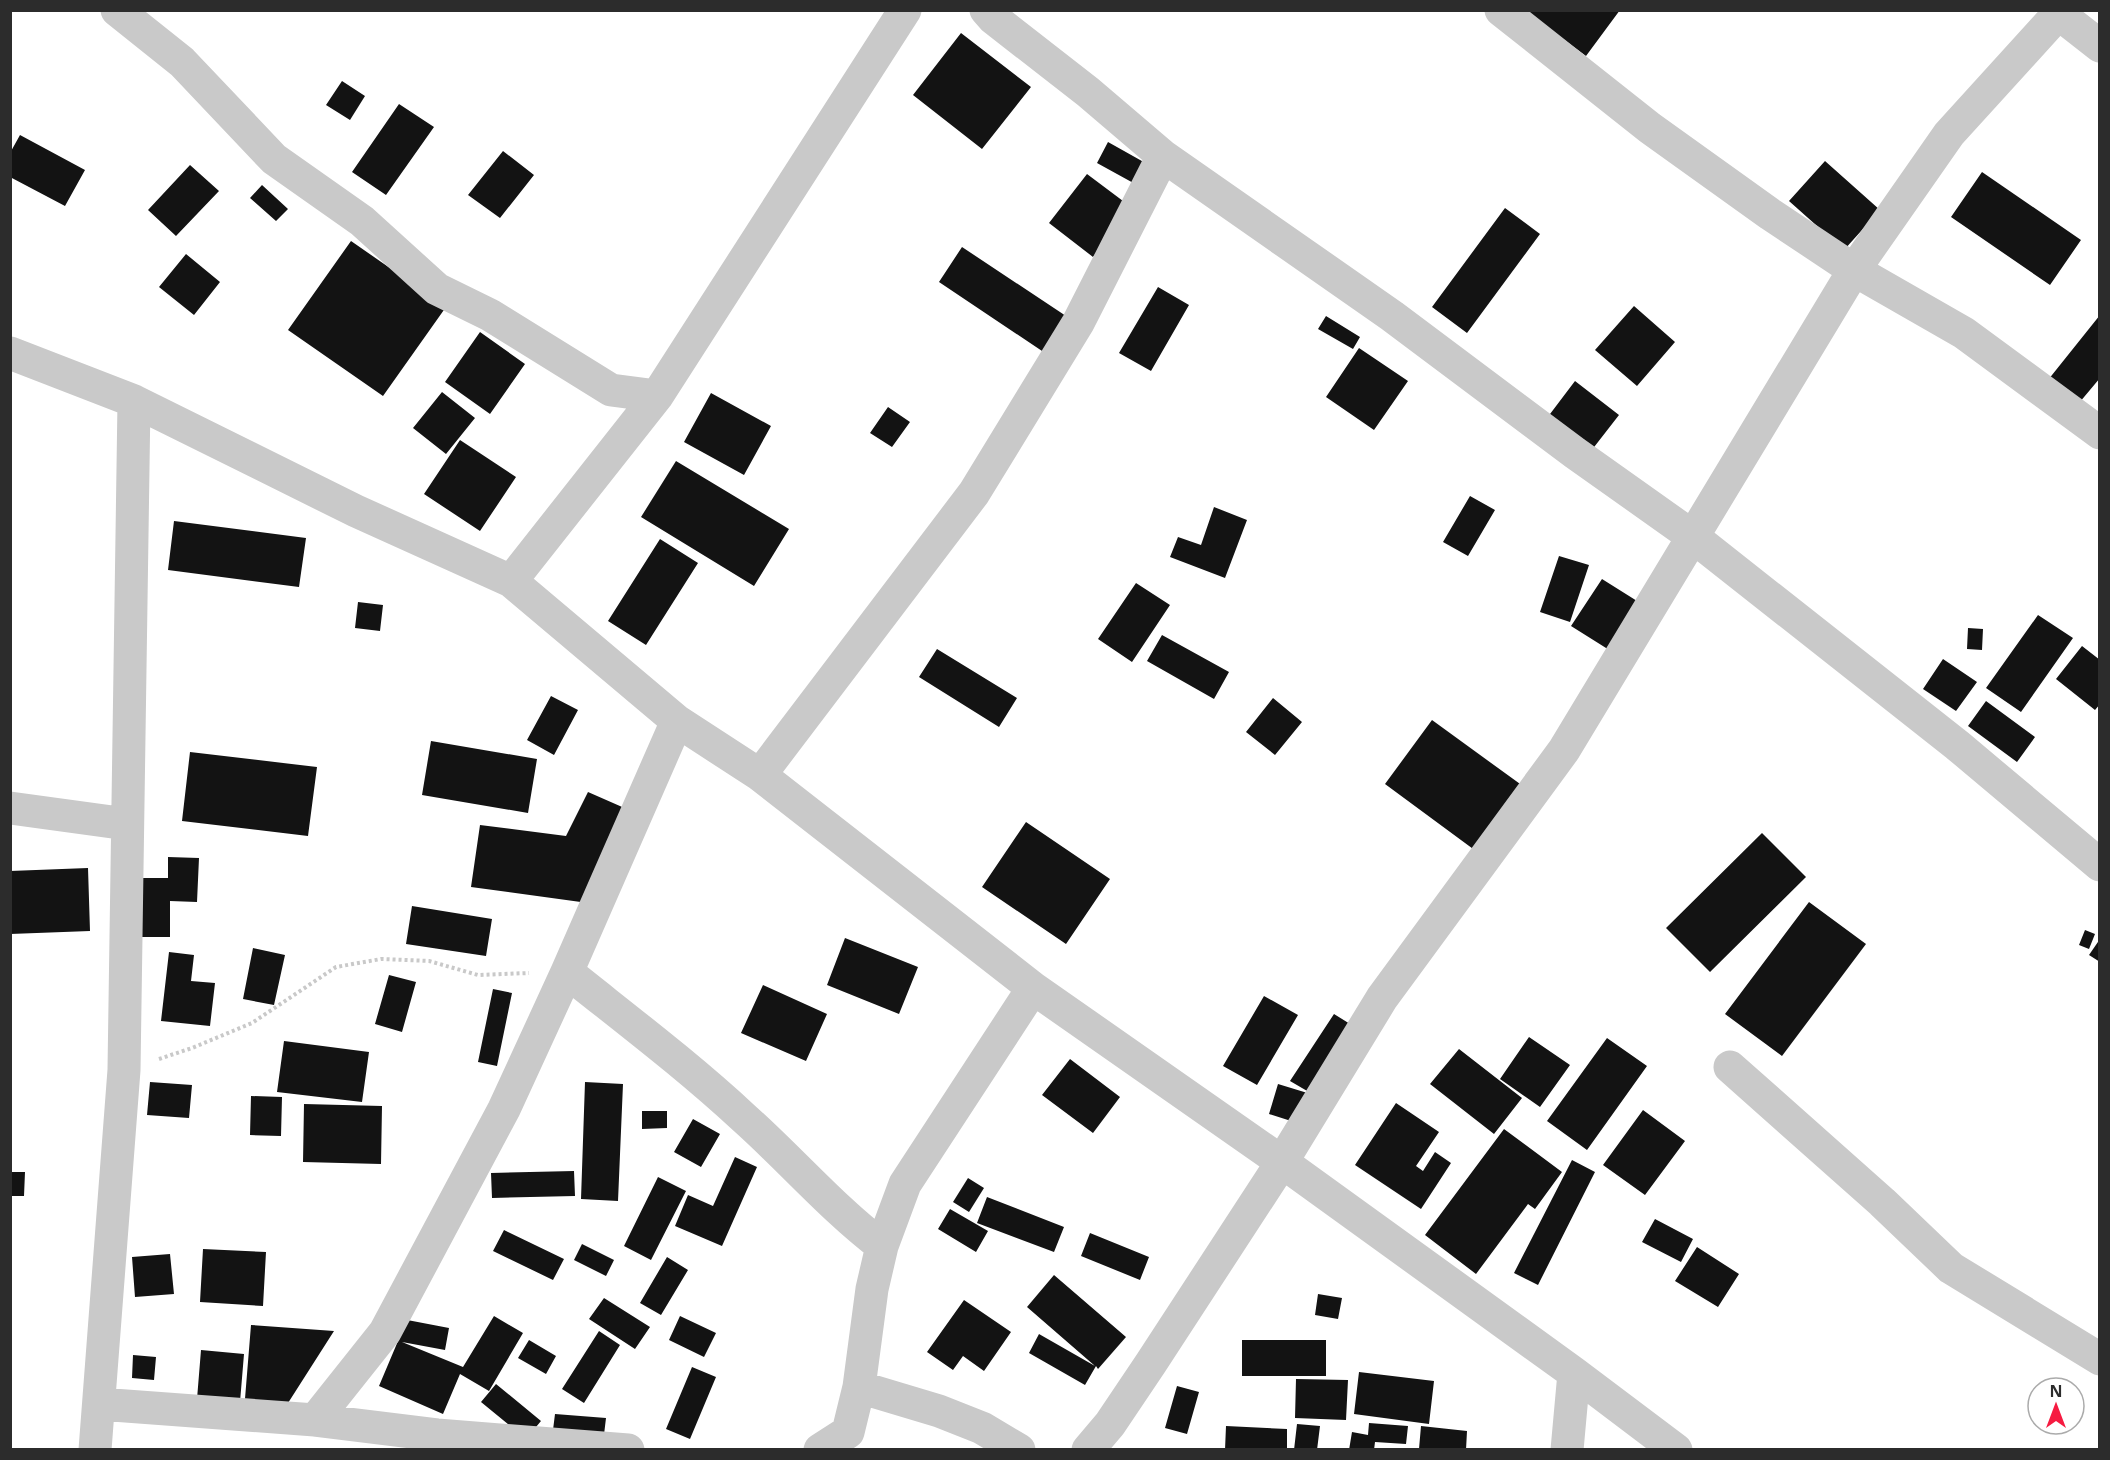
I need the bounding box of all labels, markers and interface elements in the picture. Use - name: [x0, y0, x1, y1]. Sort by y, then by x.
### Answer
- north arrow: [2026, 1376, 2086, 1436]
- text: N: [2049, 1380, 2063, 1402]

